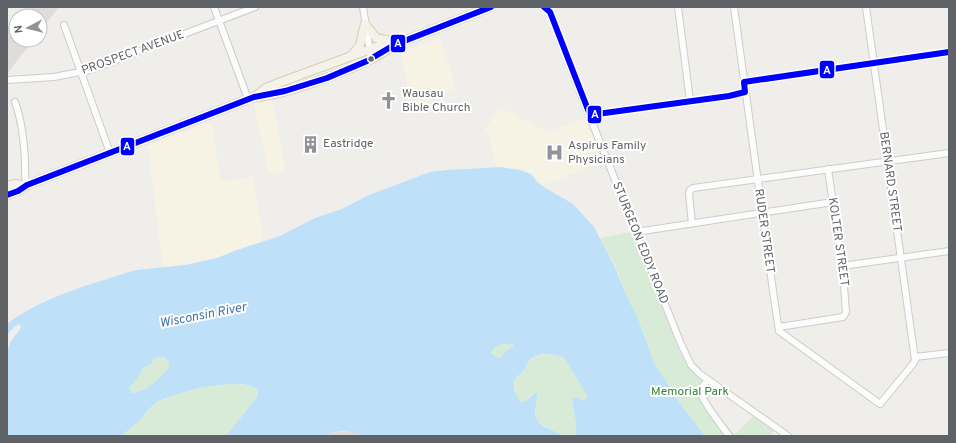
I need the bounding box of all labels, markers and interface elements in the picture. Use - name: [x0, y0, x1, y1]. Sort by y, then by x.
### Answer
- north arrow: [8, 8, 48, 48]
- text: N: [12, 24, 26, 34]
- street label: PROSPECT AVENUE: [79, 27, 187, 79]
- line badge: A: [390, 34, 406, 53]
- text: A: [394, 37, 402, 51]
- unlabelled marker: [366, 54, 376, 64]
- line badge: A: [819, 60, 835, 79]
- text: A: [823, 64, 831, 78]
- place label: Wausau Bible Church: [402, 86, 471, 116]
- church icon: Wausau Bible Church: [379, 91, 399, 111]
- line badge: A: [587, 105, 602, 124]
- text: A: [591, 108, 599, 122]
- street label: BERNARD STREET: [875, 131, 905, 233]
- building icon: Eastridge: [300, 134, 320, 154]
- place label: Eastridge: [323, 136, 374, 152]
- line badge: A: [120, 137, 135, 156]
- place label: Aspirus Family Physicians: [568, 138, 646, 168]
- text: A: [123, 140, 131, 154]
- hospital icon: Aspirus Family Physicians: [545, 143, 565, 163]
- street label: STURGEON EDDY ROAD: [608, 179, 672, 307]
- street label: RUDER STREET: [750, 188, 778, 274]
- street label: KOLTER STREET: [824, 196, 852, 288]
- water label: Wisconsin River: [158, 300, 249, 332]
- park label: Memorial Park: [651, 384, 729, 400]

